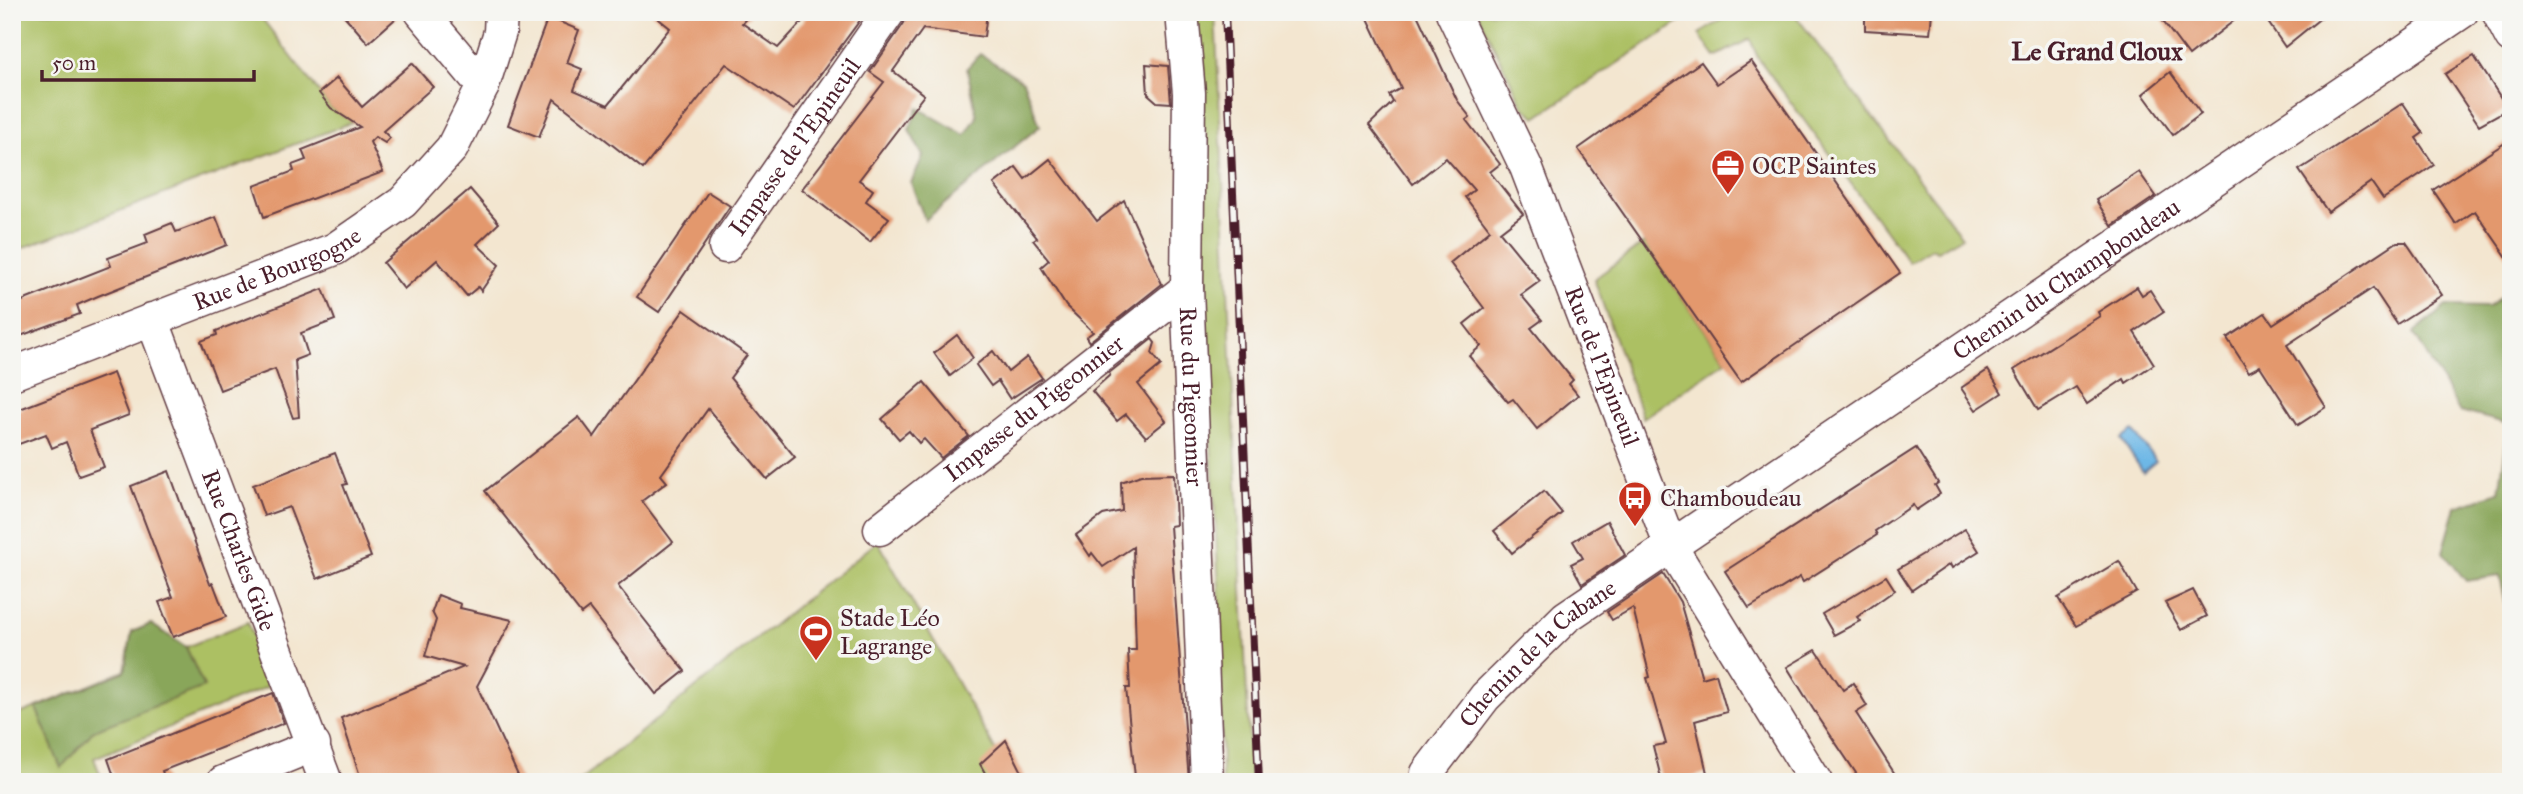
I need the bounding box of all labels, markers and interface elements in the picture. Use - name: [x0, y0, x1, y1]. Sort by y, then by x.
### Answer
- district label: Le Grand Cloux: [2011, 35, 2183, 67]
- scale bar: [42, 38, 254, 82]
- text: 50 m: [52, 50, 97, 76]
- street label: Impasse de l'Epineuil: [722, 52, 867, 242]
- office icon: OCP Saintes: [1709, 147, 1747, 196]
- place label: OCP Saintes: [1752, 151, 1876, 181]
- street label: Chemin du Champboudeau: [1947, 192, 2186, 367]
- street label: Rue de Bourgogne: [189, 221, 367, 318]
- street label: Rue de l'Epineuil: [1558, 282, 1646, 451]
- street label: Rue du Pigeonnier: [1173, 306, 1210, 487]
- street label: Impasse du Pigeonnier: [938, 328, 1130, 488]
- street label: Rue Charles Gide: [195, 465, 283, 635]
- bus stop icon: Chamboudeau: [1616, 479, 1654, 528]
- place label: Chamboudeau: [1660, 483, 1802, 513]
- street label: Chemin de la Cabane: [1452, 573, 1622, 733]
- place label: Stade Léo Lagrange: [840, 603, 940, 661]
- sports icon: Stade Léo Lagrange: [797, 613, 835, 662]

